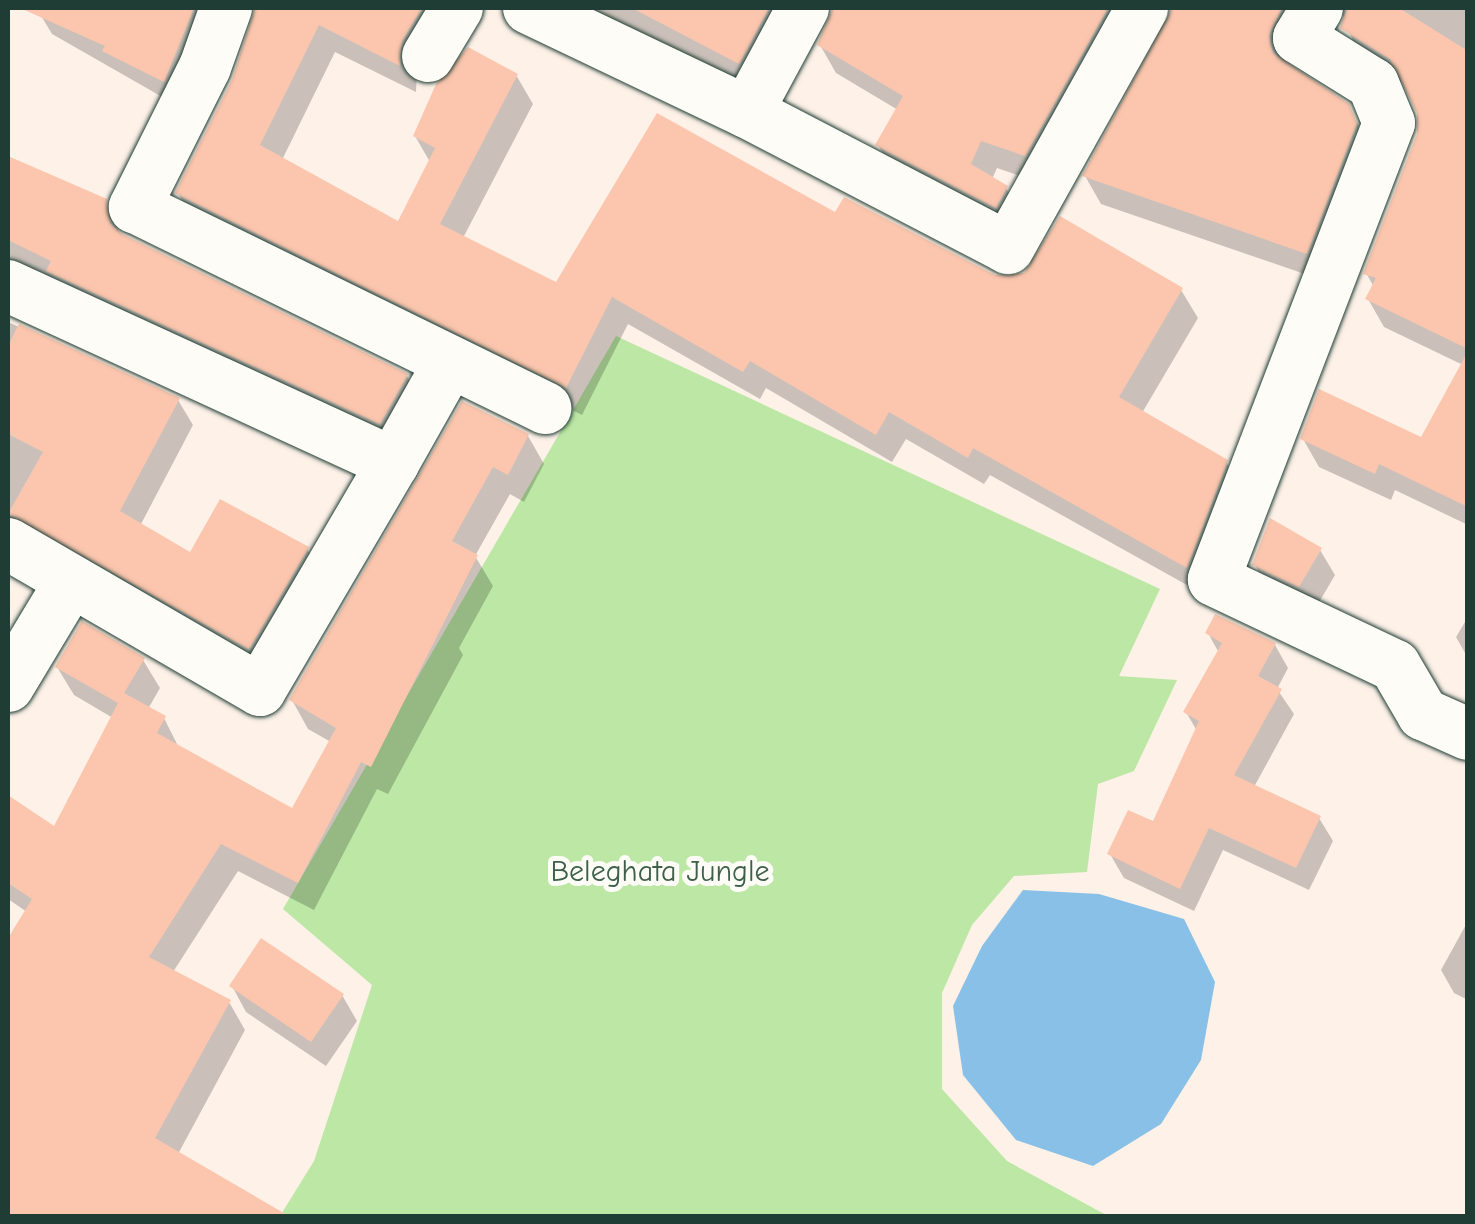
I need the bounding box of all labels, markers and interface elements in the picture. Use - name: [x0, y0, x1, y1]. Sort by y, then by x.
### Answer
- park label: Beleghata Jungle: [550, 854, 770, 890]

